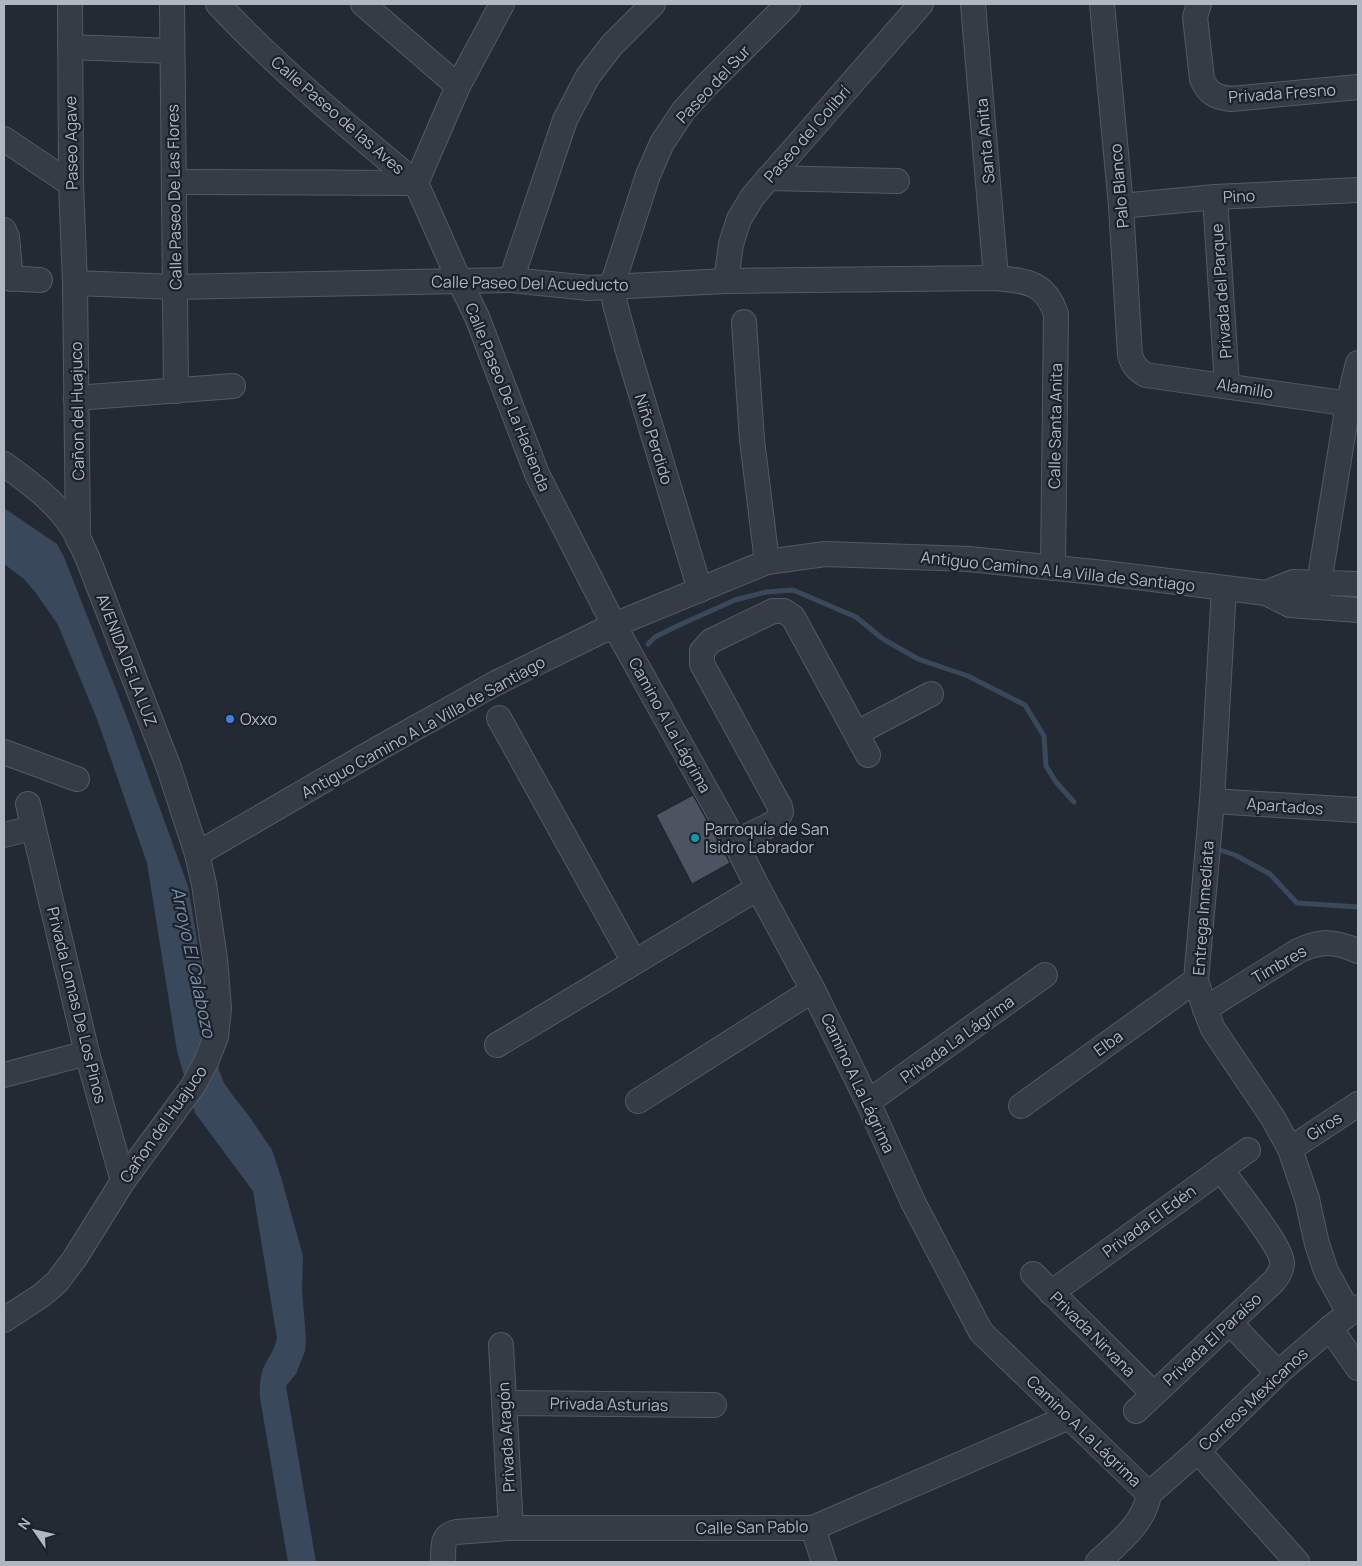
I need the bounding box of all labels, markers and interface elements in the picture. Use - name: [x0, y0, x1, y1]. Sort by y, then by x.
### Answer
- street label: Paseo del Sur: [671, 40, 755, 128]
- street label: Calle Paseo de las Aves: [267, 51, 409, 179]
- street label: Privada Fresno: [1228, 78, 1336, 108]
- street label: Paseo del Colibrí: [759, 81, 855, 187]
- street label: Paseo Agave: [59, 96, 83, 190]
- street label: Santa Anita: [970, 97, 1000, 185]
- street label: Calle Paseo De Las Flores: [161, 104, 187, 290]
- street label: Palo Blanco: [1104, 143, 1134, 229]
- street label: Pino: [1222, 184, 1256, 208]
- street label: Privada del Parque: [1205, 223, 1237, 359]
- street label: Calle Paseo Del Acueducto: [431, 270, 629, 296]
- street label: Calle Paseo De La Hacienda: [460, 299, 556, 495]
- street label: Cañon del Huajuco: [65, 341, 89, 481]
- street label: Calle Santa Anita: [1043, 363, 1067, 489]
- street label: Alamillo: [1215, 373, 1275, 403]
- street label: Niño Perdido: [630, 391, 678, 487]
- street label: Antiguo Camino A La Villa de Santiago: [920, 546, 1196, 596]
- street label: AVENIDA DE LA LUZ: [92, 591, 162, 729]
- street label: Antiguo Camino A La Villa de Santiago: [297, 651, 549, 803]
- street label: Camino A La Lágrima: [624, 653, 716, 797]
- place label: Oxxo: [240, 708, 277, 730]
- marker: Oxxo: [224, 713, 236, 725]
- street label: Apartados: [1246, 792, 1324, 820]
- place label: Parroquía de San Isidro Labrador: [705, 818, 829, 858]
- marker: Parroquía de San Isidro Labrador: [689, 832, 701, 844]
- street label: Entrega Inmediata: [1187, 840, 1219, 976]
- water label: Arroyo El Calabozo: [166, 884, 222, 1041]
- street label: Privada Lomas De Los Pinos: [42, 904, 112, 1106]
- street label: Timbres: [1248, 940, 1310, 988]
- street label: Privada La Lágrima: [896, 990, 1018, 1088]
- street label: Camino A La Lágrima: [816, 1010, 900, 1156]
- street label: Elba: [1089, 1025, 1127, 1061]
- street label: Cañon del Huajuco: [114, 1061, 212, 1187]
- street label: Giros: [1302, 1106, 1346, 1146]
- street label: Privada El Edén: [1098, 1180, 1200, 1262]
- street label: Privada Nirvana: [1045, 1286, 1141, 1382]
- street label: Privada El Paraíso: [1158, 1287, 1266, 1391]
- street label: Correos Mexicanos: [1193, 1342, 1313, 1456]
- street label: Camino A La Lágrima: [1022, 1370, 1146, 1492]
- street label: Privada Aragón: [492, 1381, 520, 1493]
- street label: Privada Asturias: [550, 1392, 668, 1416]
- north arrow: [10, 1506, 60, 1556]
- text: N: [13, 1514, 34, 1533]
- street label: Calle San Pablo: [695, 1515, 809, 1539]

